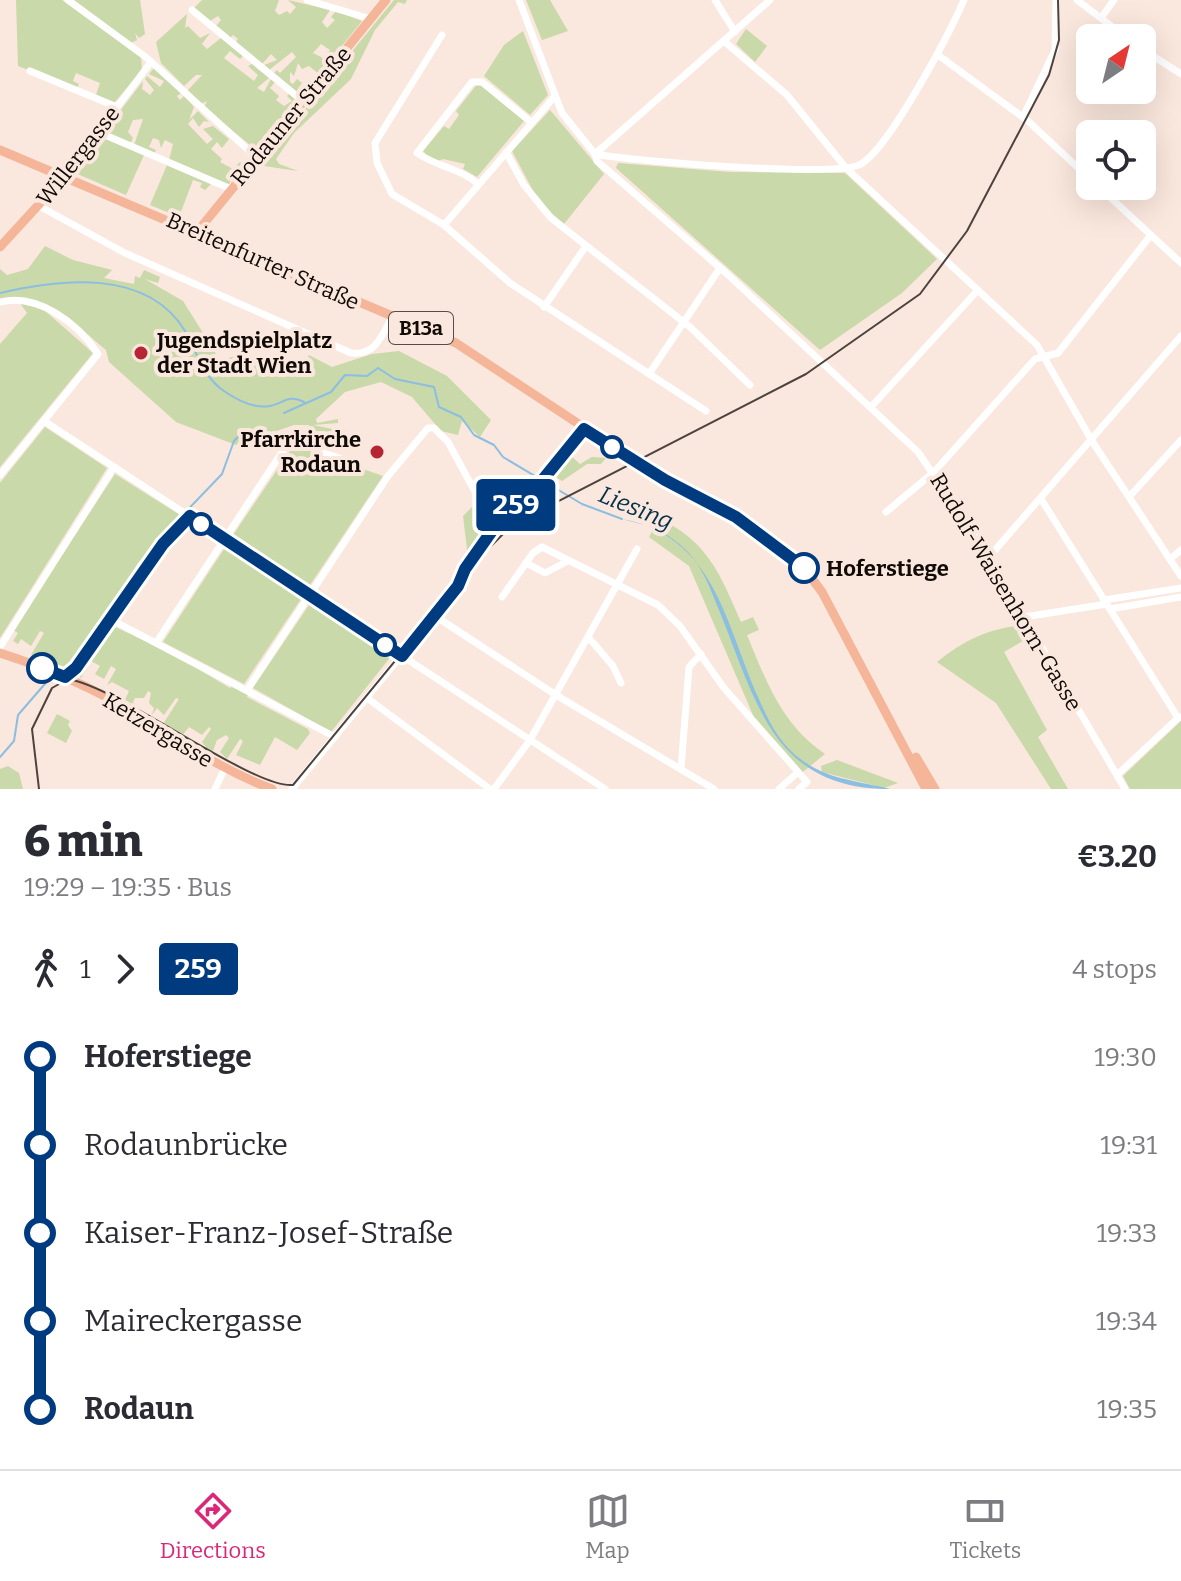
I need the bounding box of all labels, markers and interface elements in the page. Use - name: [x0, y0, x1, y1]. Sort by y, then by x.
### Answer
- north arrow: [1076, 24, 1156, 104]
- map controls: [1076, 24, 1156, 200]
- street label: Rodauner Straße: [225, 41, 357, 191]
- street label: Willergasse: [31, 101, 125, 211]
- button: locate: [1076, 120, 1156, 200]
- street label: Breitenfurter Straße: [162, 206, 364, 316]
- road number: B13a: [389, 312, 453, 344]
- place label: Jugendspielplatz der Stadt Wien: [156, 327, 332, 379]
- marker: Jugendspielplatz der Stadt Wien: [132, 344, 150, 362]
- place label: Pfarrkirche Rodaun: [240, 426, 361, 478]
- unlabelled marker: [601, 436, 623, 458]
- marker: Pfarrkirche Rodaun: [368, 443, 386, 461]
- street label: Rudolf-Waisenhorn-Gasse: [924, 468, 1088, 716]
- line badge: 259: [470, 479, 562, 531]
- water label: Liesing: [595, 480, 677, 536]
- text: 259: [492, 488, 540, 521]
- unlabelled marker: [190, 513, 212, 535]
- marker: Hoferstiege: [789, 553, 819, 583]
- place label: Hoferstiege: [826, 555, 949, 582]
- unlabelled marker: [374, 634, 396, 656]
- unlabelled marker: [27, 653, 57, 683]
- street label: Ketzergasse: [98, 687, 218, 773]
- text: 6 min: [24, 815, 143, 868]
- text: €3.20: [1077, 839, 1157, 875]
- text: 19:29 – 19:35 · Bus: [24, 872, 232, 903]
- icon: walk: [24, 947, 68, 991]
- icon: forward: [103, 947, 147, 991]
- text: 259: [175, 952, 222, 985]
- text: 1: [80, 954, 91, 985]
- text: 4 stops: [1072, 954, 1157, 985]
- text: Hoferstiege: [84, 1039, 252, 1075]
- text: 19:30: [1094, 1042, 1157, 1073]
- text: Rodaunbrücke: [84, 1127, 288, 1163]
- text: 19:31: [1100, 1130, 1157, 1161]
- text: Kaiser-Franz-Josef-Straße: [84, 1215, 453, 1251]
- text: 19:33: [1097, 1218, 1157, 1249]
- text: Maireckergasse: [84, 1303, 302, 1339]
- text: 19:34: [1096, 1306, 1157, 1337]
- text: Rodaun: [84, 1391, 194, 1427]
- text: 19:35: [1097, 1394, 1157, 1425]
- tab: Directions: [160, 1489, 266, 1564]
- tab: Map: [585, 1489, 630, 1564]
- tab: Tickets: [949, 1489, 1021, 1564]

